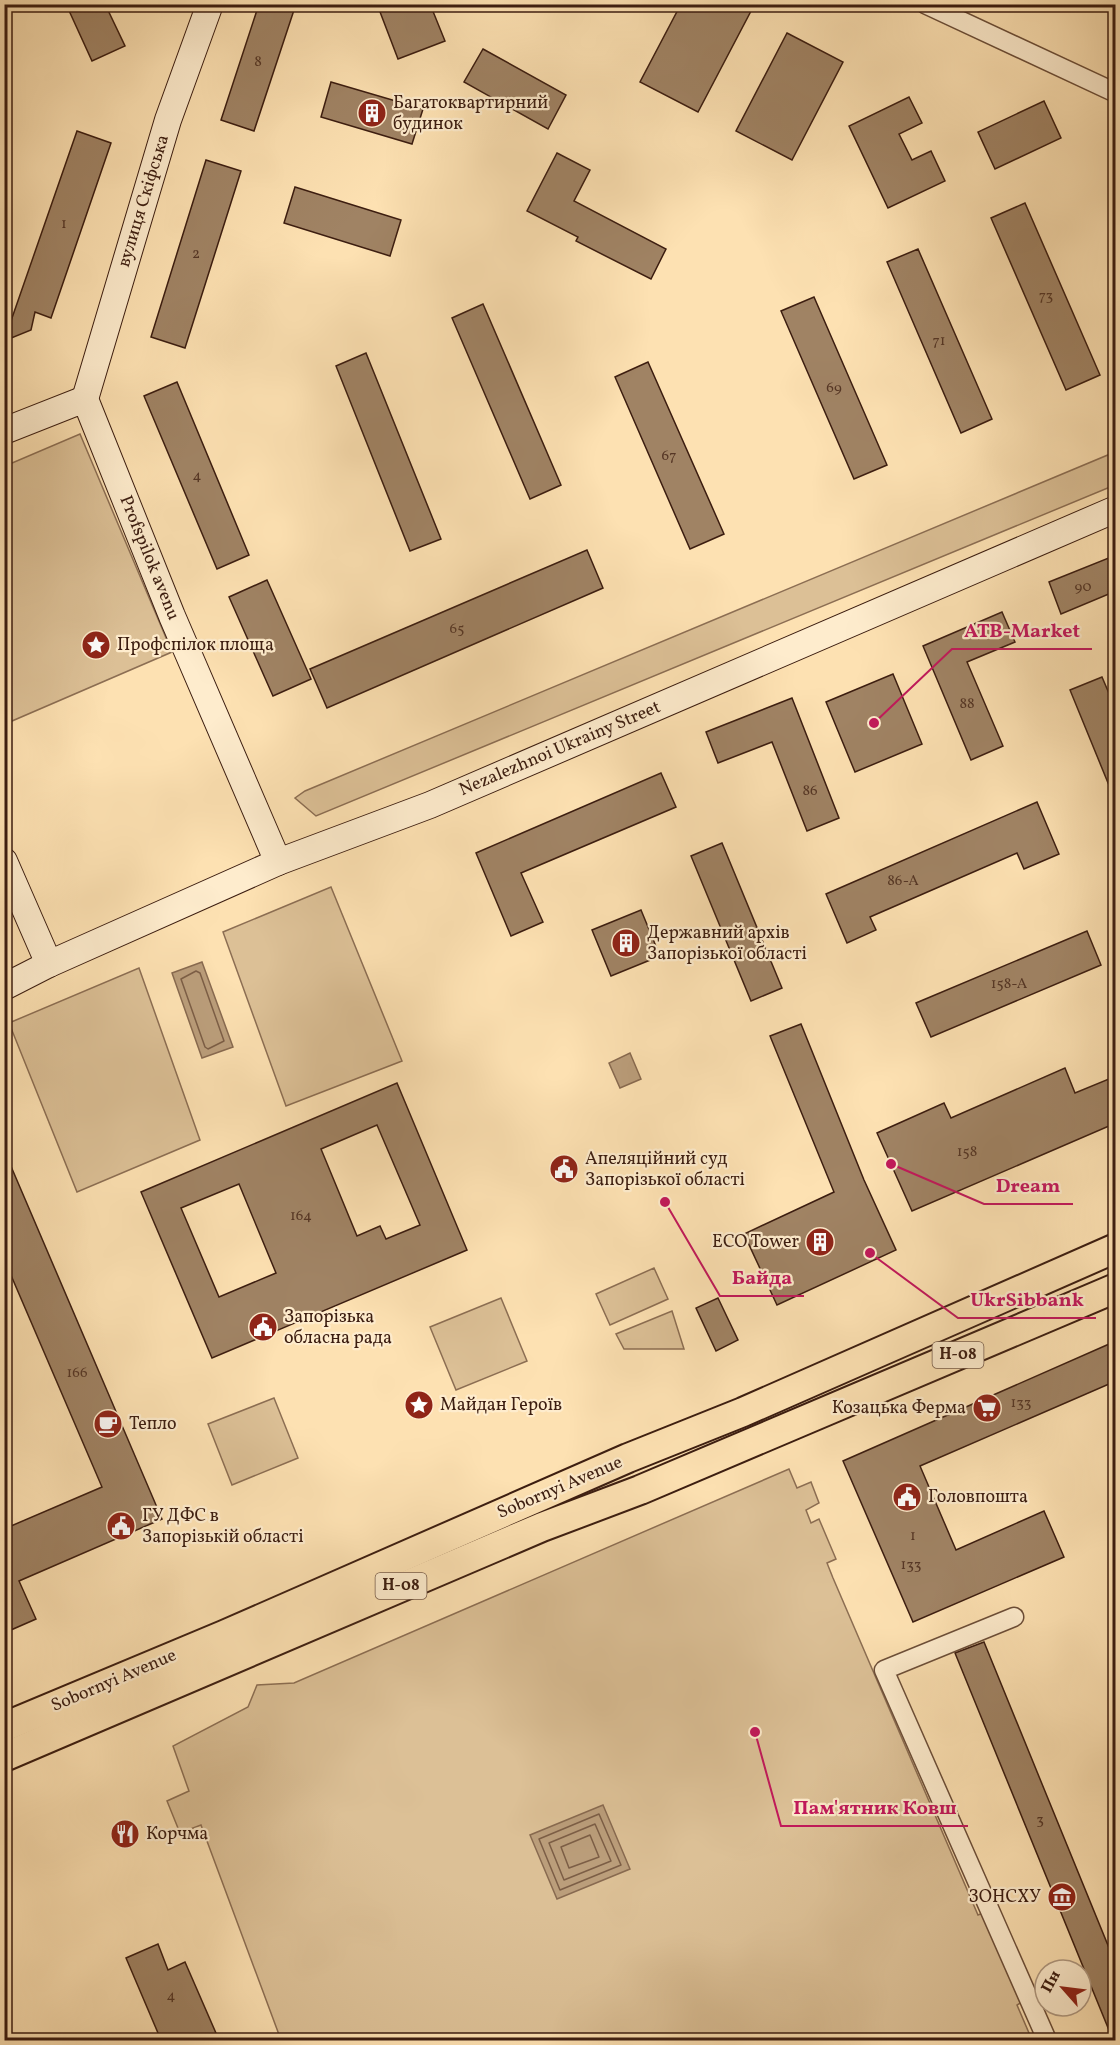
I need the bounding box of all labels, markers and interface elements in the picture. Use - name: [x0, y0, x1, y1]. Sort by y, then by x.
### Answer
- house number: 8: [254, 52, 262, 73]
- place label: Багатоквартирний будинок: [393, 91, 548, 137]
- building icon: Багатоквартирний будинок: [356, 97, 388, 129]
- street label: вулиця Скіфська: [112, 132, 176, 270]
- house number: 1: [61, 214, 67, 235]
- house number: 2: [192, 244, 200, 265]
- house number: 73: [1039, 286, 1053, 307]
- house number: 71: [932, 331, 946, 352]
- house number: 69: [826, 378, 842, 399]
- house number: 67: [662, 446, 676, 467]
- house number: 4: [193, 466, 202, 487]
- street label: Profspilok avenu: [113, 492, 185, 624]
- house number: 90: [1074, 577, 1092, 598]
- callout: ATB-Market: [952, 611, 1092, 649]
- text: ATB-Market: [964, 618, 1081, 646]
- house number: 65: [450, 619, 464, 640]
- place icon: Профспілок площа: [80, 629, 112, 661]
- place label: Профспілок площа: [117, 633, 274, 658]
- house number: 88: [959, 694, 975, 715]
- street label: Nezalezhnoi Ukrainy Street: [455, 695, 665, 803]
- house number: 86: [802, 781, 818, 802]
- house number: 86-А: [887, 871, 919, 892]
- place label: Державний архів Запорізької області: [647, 921, 807, 967]
- building icon: Державний архів Запорізької області: [610, 927, 642, 959]
- house number: 158-А: [991, 974, 1028, 995]
- house number: 158: [957, 1142, 977, 1163]
- place label: Апеляційний суд Запорізької області: [585, 1147, 745, 1193]
- public building icon: Апеляційний суд Запорізької області: [548, 1153, 580, 1185]
- callout: Dream: [984, 1166, 1073, 1204]
- text: Dream: [996, 1173, 1060, 1201]
- house number: 164: [290, 1206, 312, 1227]
- building icon: ECO Tower: [804, 1226, 836, 1258]
- place label: ECO Tower: [712, 1230, 799, 1255]
- callout: Байда: [720, 1258, 804, 1296]
- text: Байда: [732, 1265, 792, 1293]
- callout: UkrSibbank: [958, 1280, 1096, 1318]
- text: UkrSibbank: [970, 1287, 1084, 1315]
- place label: Запорізька обласна рада: [284, 1305, 392, 1351]
- public building icon: Запорізька обласна рада: [247, 1311, 279, 1343]
- road number: Н-08: [932, 1342, 984, 1368]
- house number: 166: [66, 1363, 88, 1384]
- place icon: Майдан Героїв: [403, 1389, 435, 1421]
- supermarket icon: Козацька Ферма: [971, 1392, 1003, 1424]
- place label: Майдан Героїв: [440, 1393, 562, 1418]
- house number: 133: [1010, 1393, 1032, 1414]
- place label: Козацька Ферма: [832, 1396, 966, 1421]
- cafe icon: Тепло: [92, 1408, 124, 1440]
- place label: Тепло: [129, 1412, 177, 1437]
- street label: Sobornyi Avenue: [493, 1450, 627, 1526]
- public building icon: Головпошта: [891, 1481, 923, 1513]
- place label: Головпошта: [928, 1485, 1028, 1510]
- place label: ГУ ДФС в Запорізькій області: [142, 1504, 304, 1550]
- public building icon: ГУ ДФС в Запорізькій області: [105, 1510, 137, 1542]
- house number: 1: [910, 1526, 916, 1547]
- house number: 133: [900, 1555, 922, 1576]
- road number: Н-08: [376, 1573, 426, 1599]
- street label: Sobornyi Avenue: [47, 1643, 181, 1719]
- callout: Пам'ятник Ковш: [781, 1788, 968, 1826]
- text: Пам'ятник Ковш: [793, 1795, 957, 1823]
- house number: 3: [1036, 1810, 1044, 1831]
- restaurant icon: Корчма: [109, 1818, 141, 1850]
- place label: Корчма: [146, 1822, 208, 1847]
- museum icon: ЗОНСХУ: [1046, 1881, 1078, 1913]
- place label: ЗОНСХУ: [969, 1885, 1041, 1910]
- north arrow: [1033, 1958, 1093, 2018]
- text: Пн: [1036, 1967, 1067, 1997]
- house number: 4: [167, 1986, 176, 2007]

